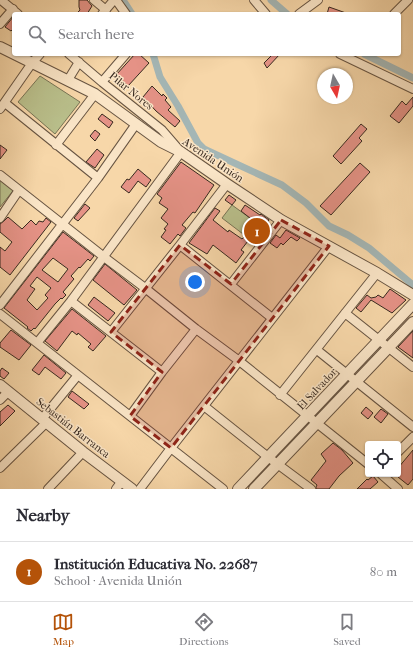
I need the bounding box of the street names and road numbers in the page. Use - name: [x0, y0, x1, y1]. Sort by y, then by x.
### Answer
- street label: Pilar Nores: [106, 69, 156, 113]
- street label: Avenida Unión: [179, 134, 246, 185]
- street label: El Salvador: [294, 365, 340, 413]
- street label: Sebastián Barranca: [34, 395, 113, 461]

